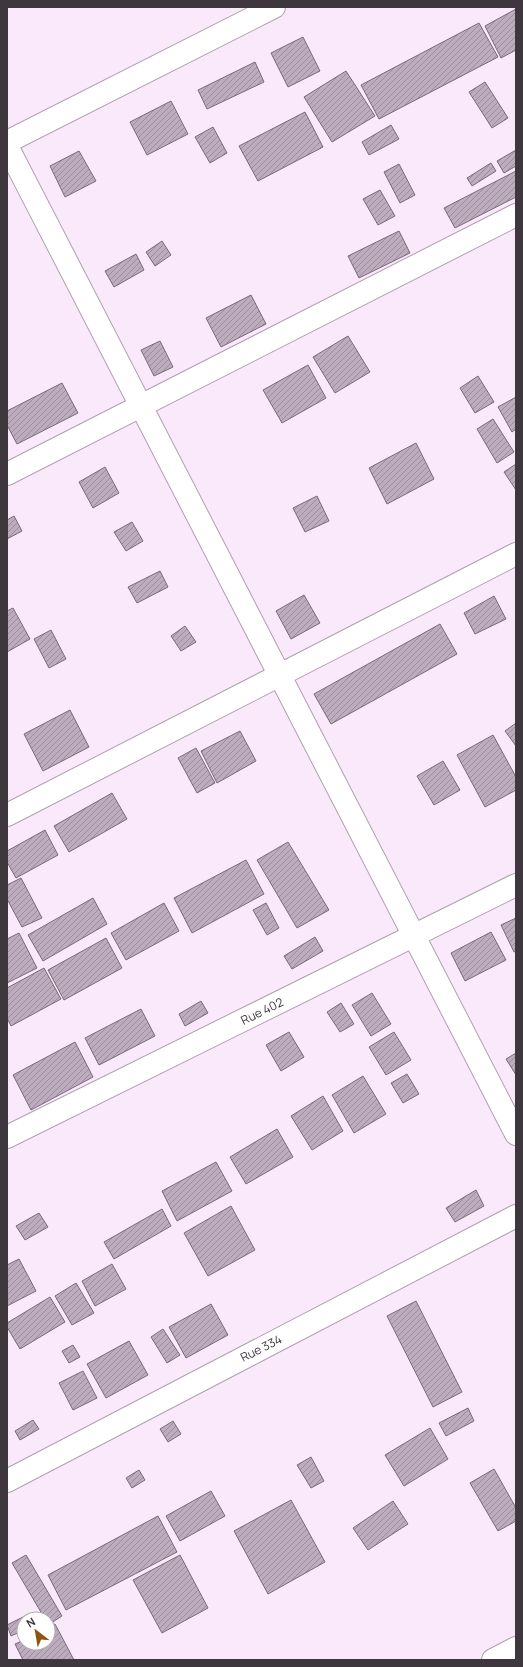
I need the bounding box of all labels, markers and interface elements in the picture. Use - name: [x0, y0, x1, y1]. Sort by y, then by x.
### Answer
- street label: Rue 402: [238, 993, 286, 1029]
- street label: Rue 334: [237, 1330, 285, 1366]
- north arrow: [16, 1611, 56, 1651]
- text: N: [23, 1613, 38, 1630]

